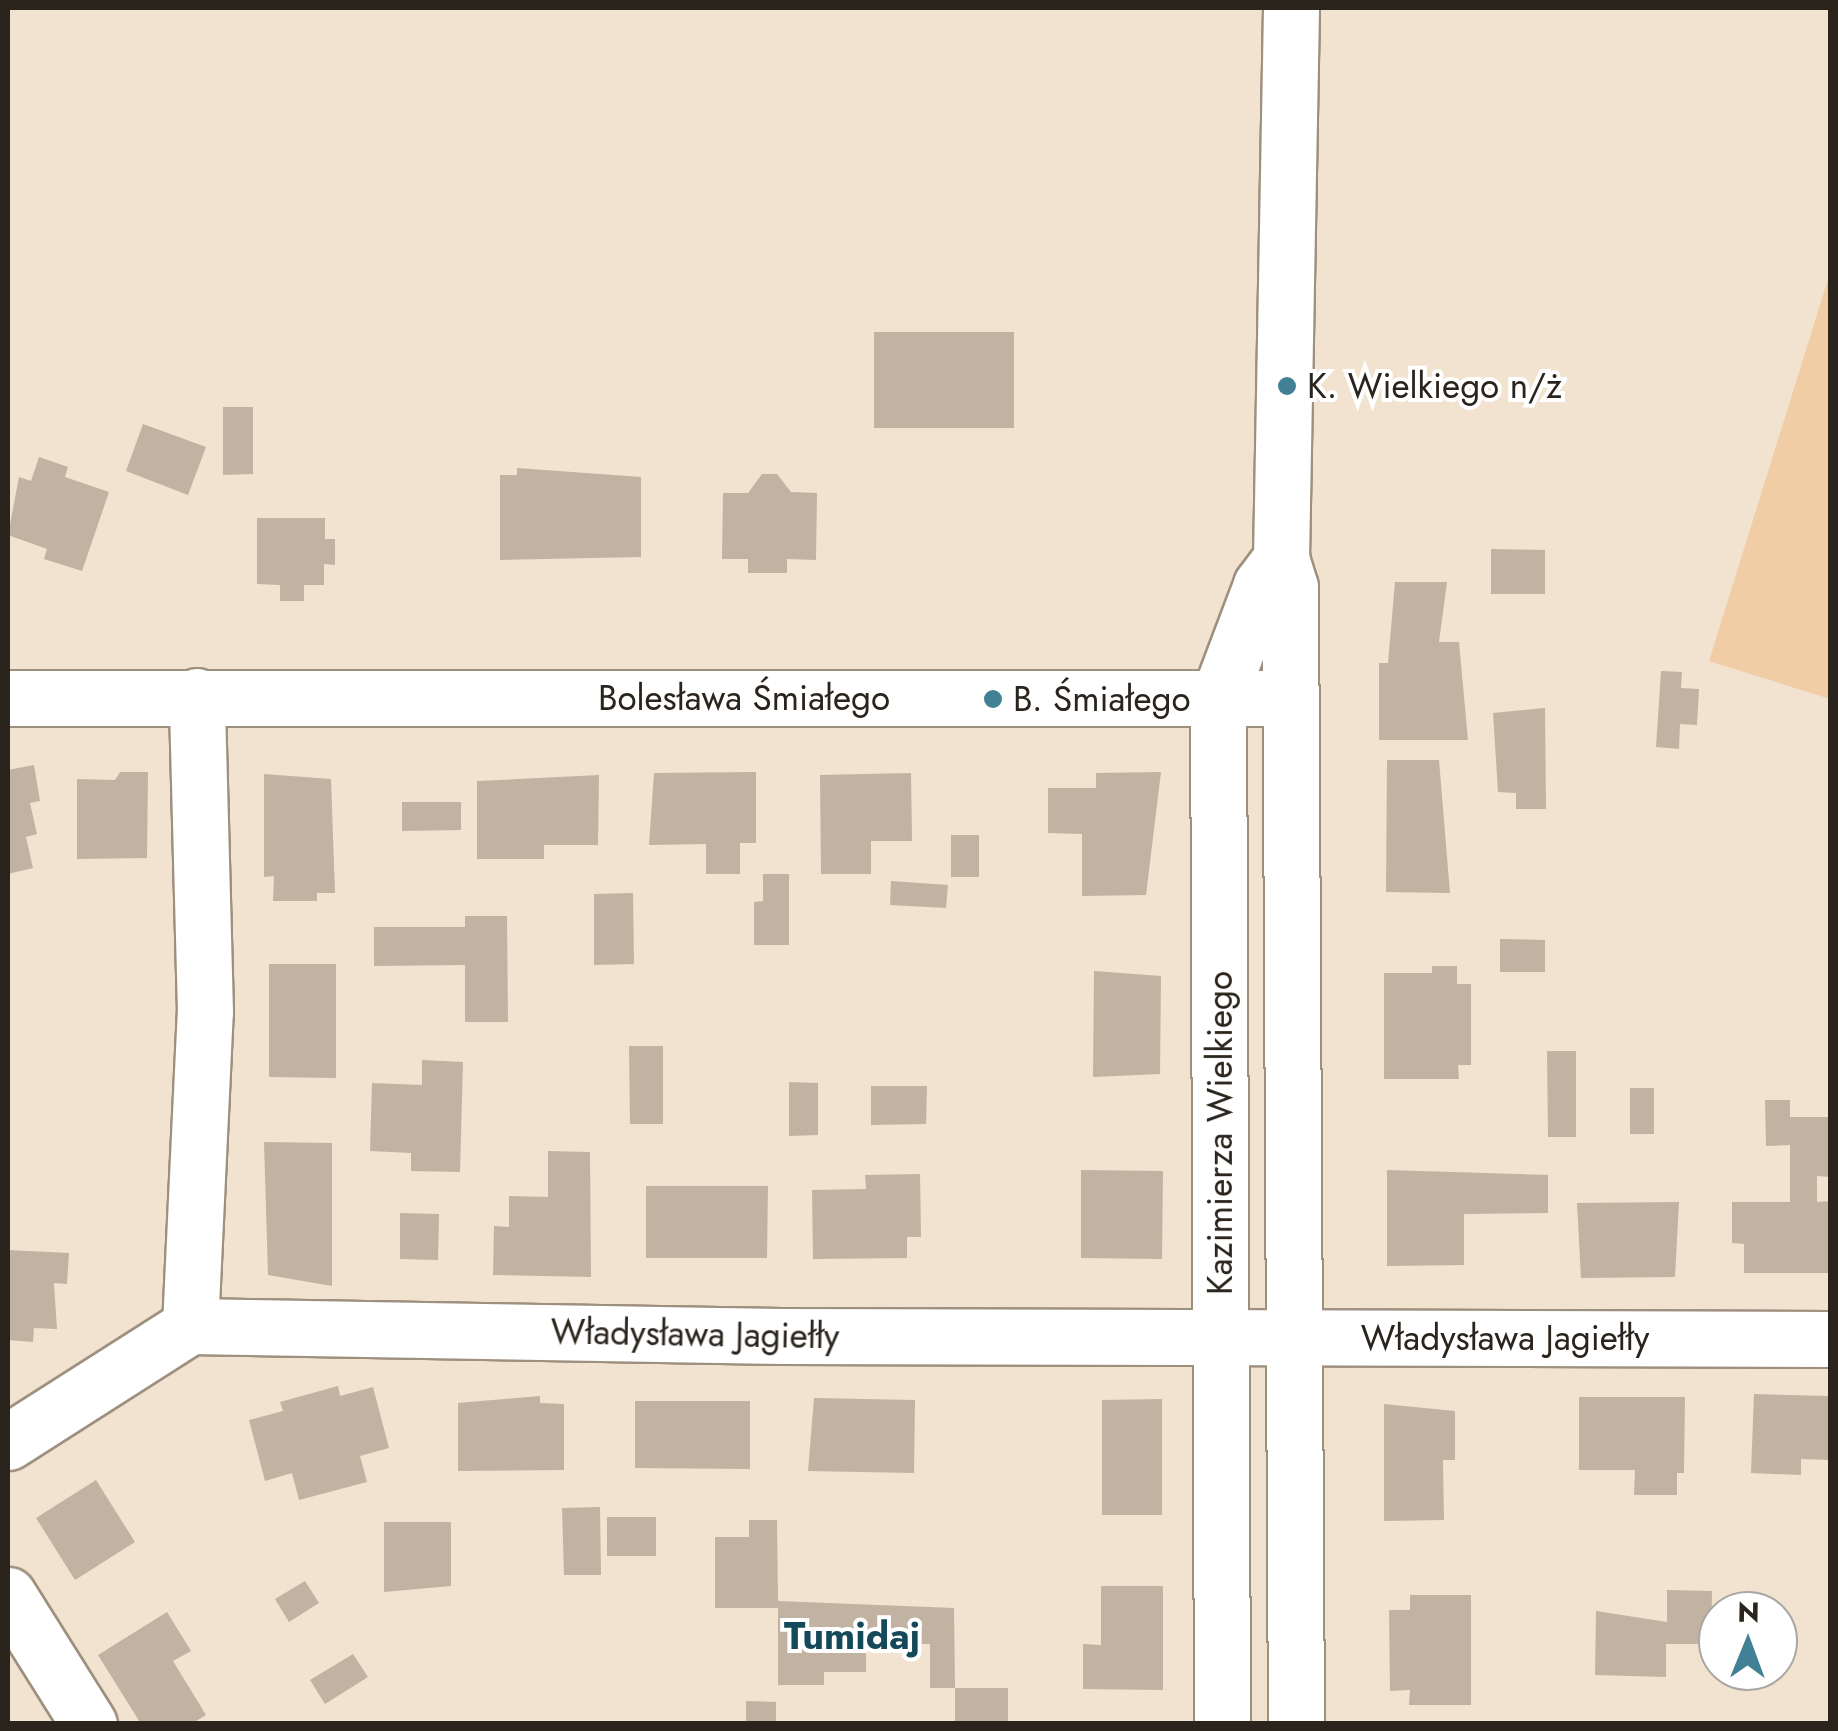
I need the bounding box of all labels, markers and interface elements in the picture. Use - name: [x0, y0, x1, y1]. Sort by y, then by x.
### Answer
- place label: K. Wielkiego n/ż: [1307, 365, 1562, 407]
- marker: K. Wielkiego n/ż: [1276, 375, 1298, 397]
- street label: Bolesława Śmiałego: [598, 677, 890, 719]
- place label: B. Śmiałego: [1013, 678, 1191, 720]
- marker: B. Śmiałego: [982, 688, 1004, 710]
- street label: Kazimierza Wielkiego: [1199, 971, 1241, 1295]
- street label: Władysława Jagiełły: [550, 1310, 840, 1358]
- street label: Władysława Jagiełły: [1361, 1317, 1649, 1359]
- north arrow: [1698, 1591, 1798, 1691]
- text: N: [1737, 1592, 1760, 1633]
- district label: Tumidaj: [784, 1613, 920, 1659]

